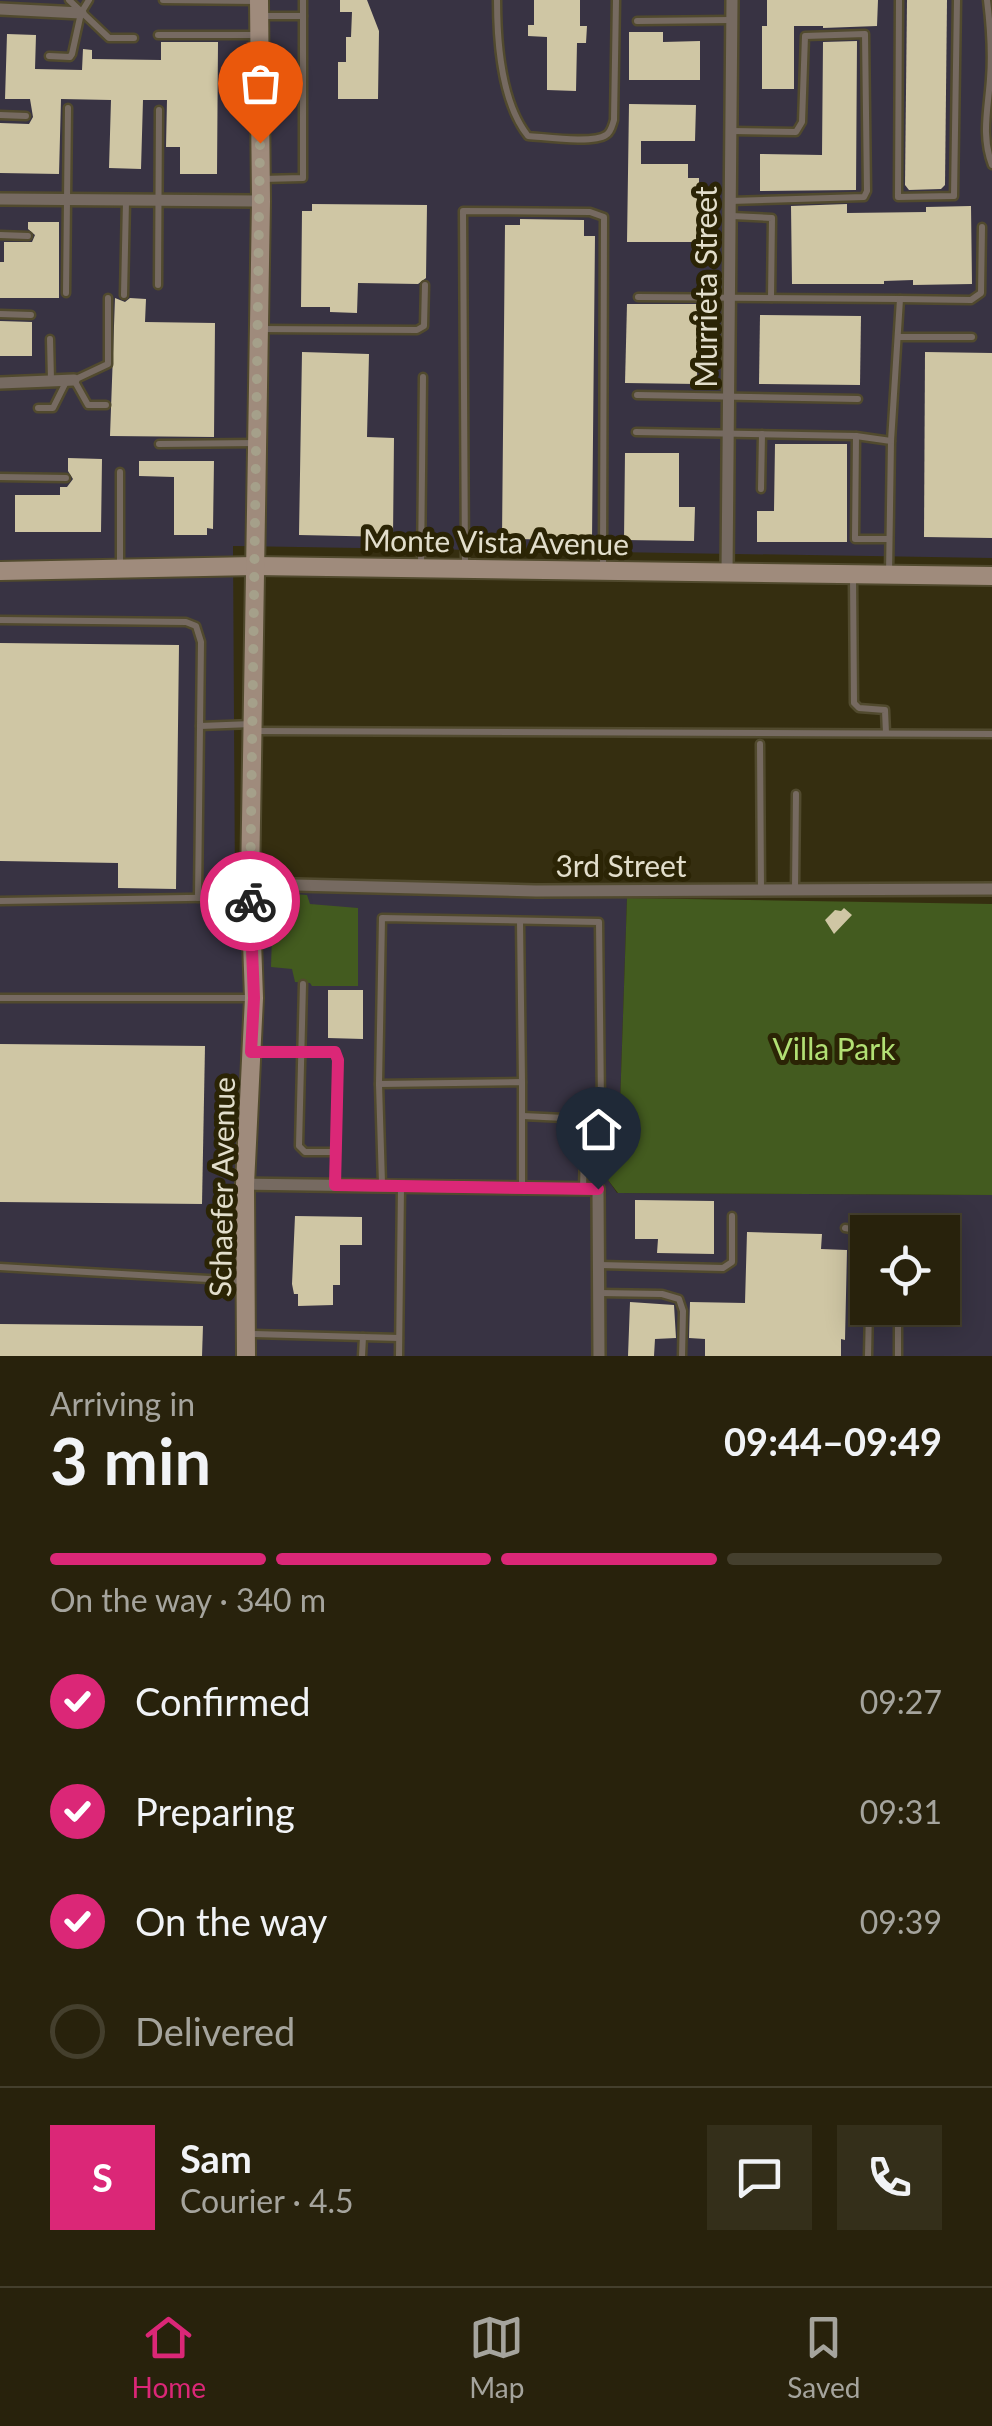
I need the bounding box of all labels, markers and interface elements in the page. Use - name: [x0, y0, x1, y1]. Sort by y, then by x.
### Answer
- pin: [218, 41, 303, 144]
- icon: bag: [233, 56, 288, 111]
- street label: Murrieta Street: [687, 186, 723, 388]
- street label: Monte Vista Avenue: [363, 521, 629, 561]
- street label: 3rd Street: [555, 847, 687, 883]
- courier: [200, 851, 300, 951]
- icon: bike: [223, 874, 278, 929]
- park label: Villa Park: [773, 1030, 896, 1066]
- street label: Schaefer Avenue: [201, 1077, 241, 1297]
- pin: [556, 1087, 641, 1190]
- icon: home: [571, 1102, 626, 1157]
- map controls: [850, 1215, 960, 1325]
- button: locate: [850, 1215, 960, 1325]
- text: Arriving in: [50, 1384, 195, 1423]
- text: 09:44–09:49: [724, 1418, 942, 1464]
- text: 3 min: [50, 1421, 211, 1499]
- text: On the way · 340 m: [50, 1580, 326, 1619]
- icon: check: [50, 1674, 105, 1729]
- text: Confirmed: [135, 1678, 311, 1724]
- text: 09:27: [860, 1682, 942, 1721]
- icon: check: [50, 1784, 105, 1839]
- text: Preparing: [135, 1788, 295, 1834]
- text: 09:31: [860, 1792, 942, 1831]
- icon: check: [50, 1894, 105, 1949]
- text: On the way: [135, 1898, 327, 1944]
- text: 09:39: [860, 1902, 942, 1941]
- text: Delivered: [135, 2008, 295, 2054]
- button: chat: [707, 2125, 812, 2230]
- button: phone: [837, 2125, 942, 2230]
- text: Sam: [180, 2135, 252, 2181]
- text: S: [92, 2154, 113, 2200]
- text: Courier · 4.5: [180, 2181, 354, 2220]
- tab: Home: [132, 2310, 206, 2404]
- tab: Map: [469, 2310, 524, 2404]
- tab: Saved: [787, 2310, 860, 2404]

